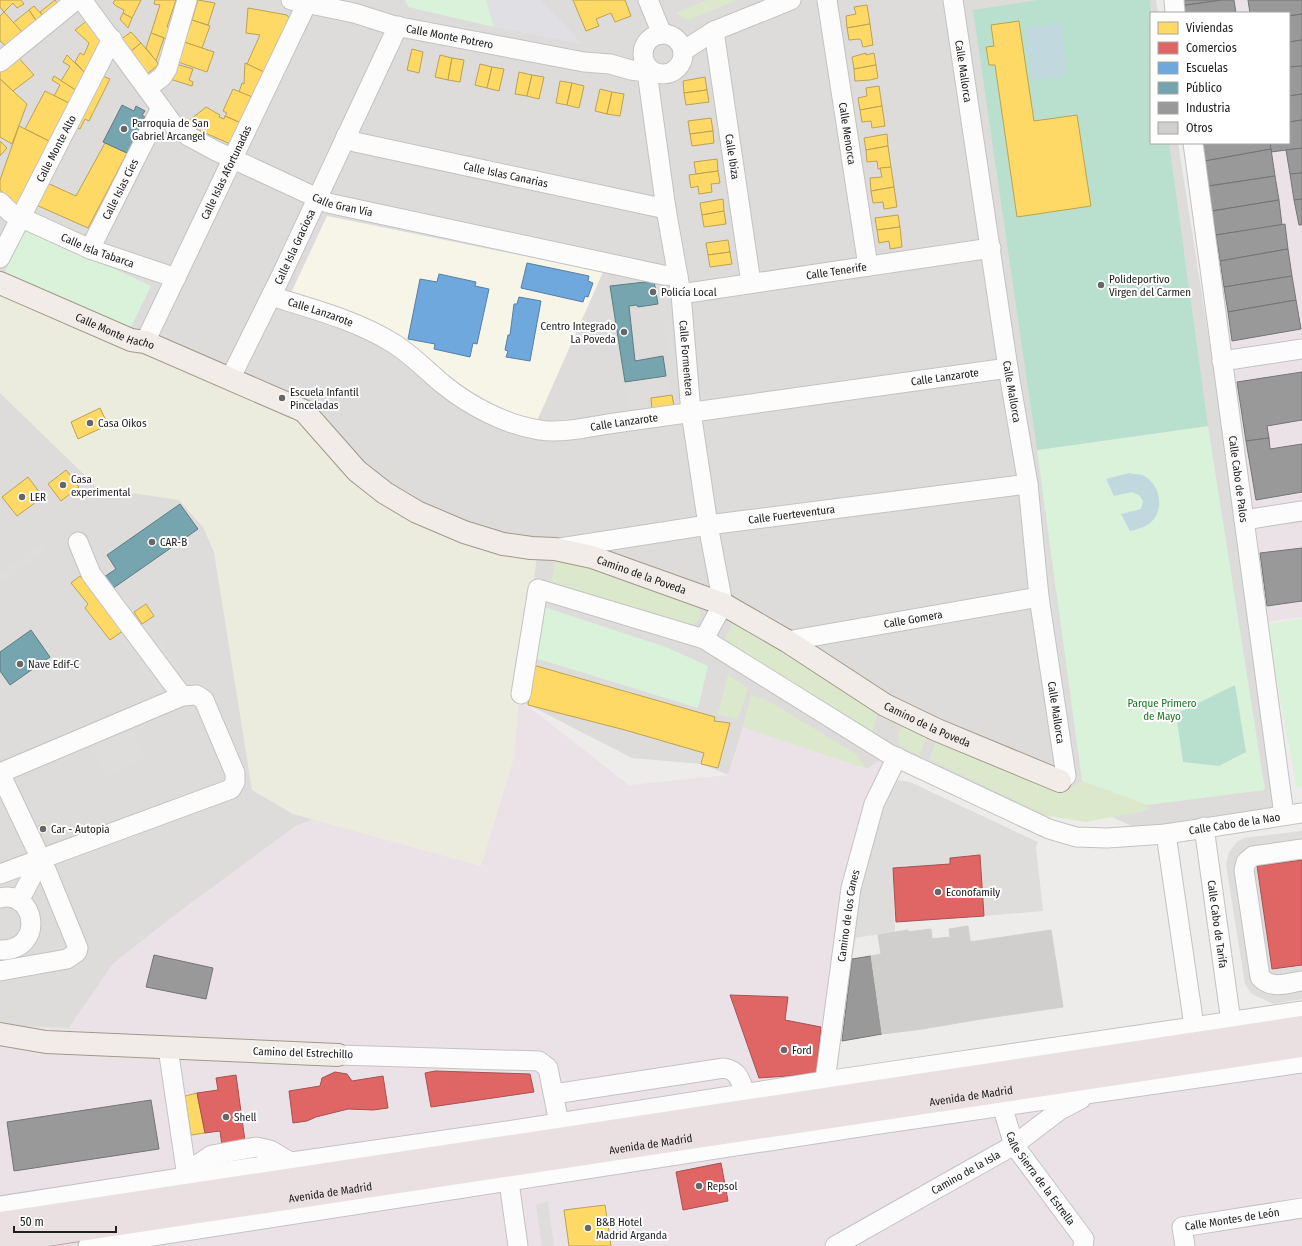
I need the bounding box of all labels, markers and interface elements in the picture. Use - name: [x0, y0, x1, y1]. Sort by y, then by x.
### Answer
- legend: [1150, 12, 1290, 144]
- text: Viviendas: [1186, 21, 1233, 35]
- street label: Calle Monte Potrero: [405, 22, 495, 51]
- street label: Calle Mallorca: [953, 39, 975, 103]
- text: Comercios: [1186, 41, 1237, 55]
- text: Escuelas: [1186, 61, 1228, 75]
- text: Público: [1186, 81, 1222, 95]
- street label: Calle Menorca: [836, 101, 859, 166]
- text: Industria: [1186, 101, 1230, 115]
- street label: Calle Monte Alto: [34, 113, 79, 184]
- place label: Parroquia de San Gabriel Arcangel: [132, 117, 209, 143]
- text: Otros: [1186, 121, 1213, 135]
- street label: Calle Islas Afortunadas: [198, 123, 254, 222]
- marker: Parroquia de San Gabriel Arcangel: [119, 124, 129, 134]
- street label: Calle Ibiza: [723, 133, 742, 180]
- street label: Calle Islas Cíes: [99, 156, 141, 222]
- street label: Calle Islas Canarias: [462, 159, 550, 190]
- street label: Calle Gran Vía: [310, 190, 374, 219]
- street label: Calle Isla Graciosa: [271, 207, 318, 287]
- street label: Calle Isla Tabarca: [59, 230, 136, 270]
- street label: Calle Tenerife: [805, 260, 867, 282]
- place label: Polideportivo Virgen del Carmen: [1109, 273, 1191, 299]
- marker: Polideportivo Virgen del Carmen: [1096, 280, 1106, 290]
- place label: Policía Local: [661, 286, 717, 299]
- marker: Policía Local: [648, 287, 658, 297]
- street label: Calle Lanzarote: [286, 295, 355, 329]
- street label: Calle Monte Hacho: [74, 310, 157, 352]
- place label: Centro Integrado La Poveda: [541, 320, 616, 346]
- street label: Calle Formentera: [677, 320, 696, 397]
- marker: Centro Integrado La Poveda: [619, 327, 629, 337]
- street label: Calle Mallorca: [1000, 360, 1024, 424]
- street label: Calle Lanzarote: [910, 366, 980, 388]
- place label: Escuela Infantil Pinceladas: [290, 386, 359, 412]
- marker: Escuela Infantil Pinceladas: [277, 393, 287, 403]
- street label: Calle Lanzarote: [589, 411, 659, 434]
- place label: Casa Oikos: [98, 417, 147, 430]
- marker: Casa Oikos: [85, 418, 95, 428]
- street label: Calle Cabo de Palos: [1226, 435, 1251, 523]
- place label: Casa experimental: [71, 473, 131, 499]
- marker: Casa experimental: [58, 480, 68, 490]
- place label: LER: [30, 491, 46, 504]
- marker: LER: [17, 492, 27, 502]
- street label: Calle Fuerteventura: [747, 502, 836, 526]
- place label: CAR-B: [160, 536, 187, 549]
- marker: CAR-B: [147, 537, 157, 547]
- street label: Camino de la Poveda: [595, 553, 688, 597]
- street label: Calle Gomera: [883, 607, 944, 631]
- place label: Nave Edif-C: [28, 658, 80, 671]
- marker: Nave Edif-C: [15, 659, 25, 669]
- street label: Calle Mallorca: [1045, 680, 1068, 744]
- park label: Parque Primero de Mayo: [1127, 697, 1197, 723]
- street label: Camino de la Poveda: [882, 699, 973, 750]
- street label: Calle Cabo de la Nao: [1188, 810, 1281, 837]
- place label: Car - Autopia: [51, 823, 110, 836]
- marker: Car - Autopia: [38, 824, 48, 834]
- street label: Camino de los Canes: [835, 868, 862, 962]
- street label: Calle Cabo de Tarifa: [1205, 879, 1230, 969]
- place label: Econofamily: [946, 886, 1000, 899]
- marker: Econofamily: [933, 887, 943, 897]
- place label: Ford: [792, 1044, 812, 1057]
- street label: Camino del Estrechillo: [253, 1045, 354, 1061]
- marker: Ford: [779, 1045, 789, 1055]
- street label: Avenida de Madrid: [928, 1083, 1014, 1109]
- place label: Shell: [234, 1111, 257, 1124]
- marker: Shell: [221, 1112, 231, 1122]
- street label: Calle Sierra de la Estrella: [1004, 1130, 1078, 1228]
- street label: Avenida de Madrid: [608, 1131, 693, 1157]
- street label: Camino de la Isla: [929, 1148, 1002, 1197]
- street label: Avenida de Madrid: [288, 1180, 373, 1205]
- place label: Repsol: [707, 1180, 738, 1193]
- marker: Repsol: [694, 1181, 704, 1191]
- street label: Calle Montes de León: [1184, 1205, 1280, 1233]
- scale bar: [14, 1208, 116, 1234]
- text: 50 m: [20, 1215, 44, 1229]
- place label: B&B Hotel Madrid Arganda: [596, 1216, 667, 1242]
- marker: B&B Hotel Madrid Arganda: [583, 1223, 593, 1233]

